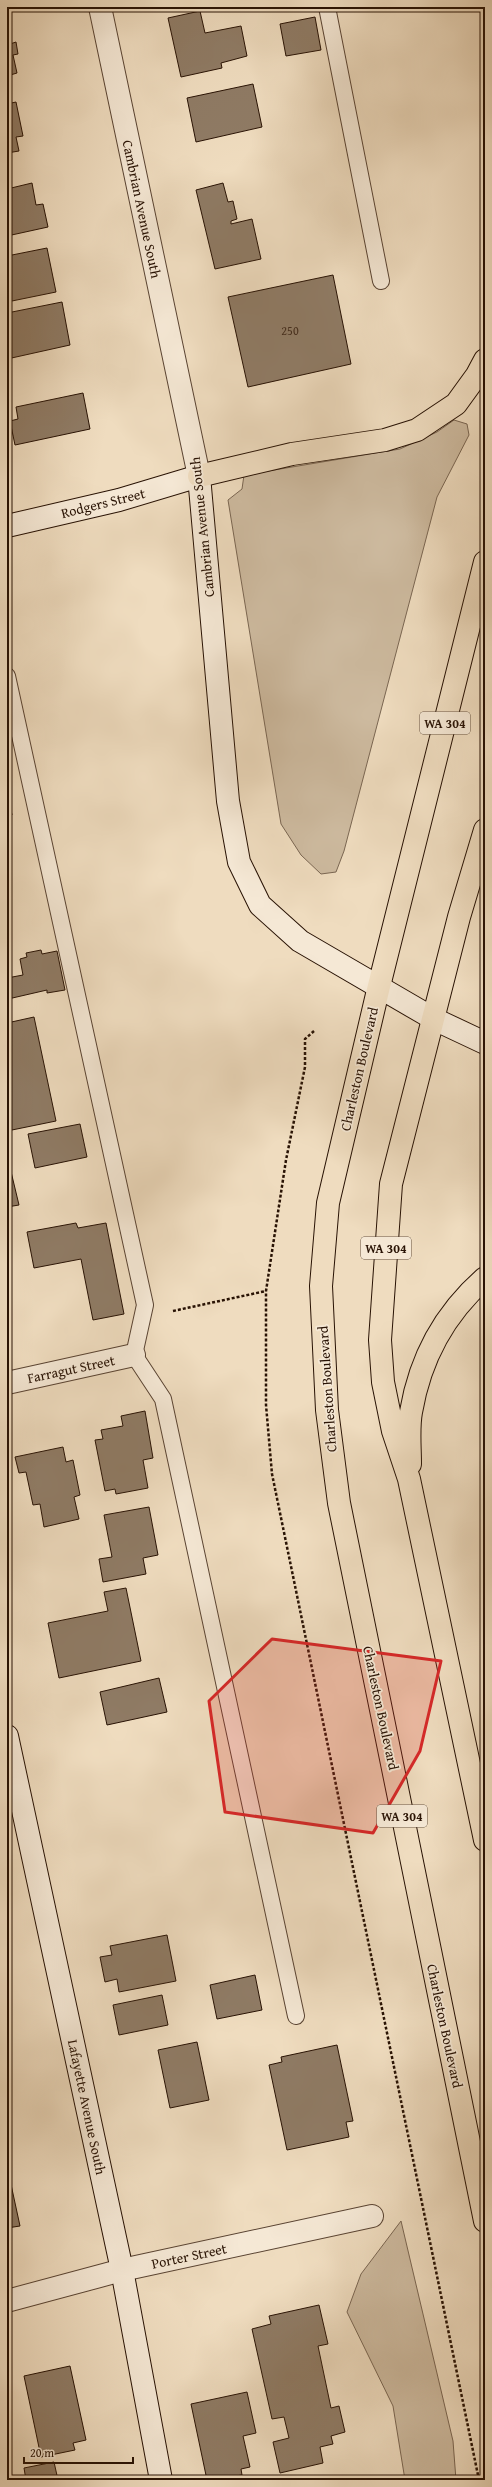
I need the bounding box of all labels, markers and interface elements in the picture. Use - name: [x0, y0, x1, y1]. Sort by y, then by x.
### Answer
- street label: Cambrian Avenue South: [118, 138, 166, 280]
- house number: 250: [281, 322, 299, 339]
- street label: Cambrian Avenue South: [185, 456, 219, 598]
- street label: Rodgers Street: [59, 483, 147, 523]
- road number: WA 304: [420, 712, 470, 734]
- street label: Charleston Boulevard: [335, 1005, 383, 1133]
- road number: WA 304: [361, 1237, 411, 1259]
- street label: Charleston Boulevard: [313, 1325, 341, 1453]
- street label: Farragut Street: [25, 1350, 117, 1388]
- street label: Charleston Boulevard: [358, 1644, 404, 1772]
- road number: WA 304: [377, 1805, 427, 1827]
- street label: Charleston Boulevard: [422, 1962, 468, 2090]
- street label: Lafayette Avenue South: [63, 2038, 111, 2177]
- street label: Porter Street: [150, 2238, 228, 2274]
- scale bar: [24, 2439, 133, 2465]
- text: 20 m: [30, 2444, 54, 2461]

